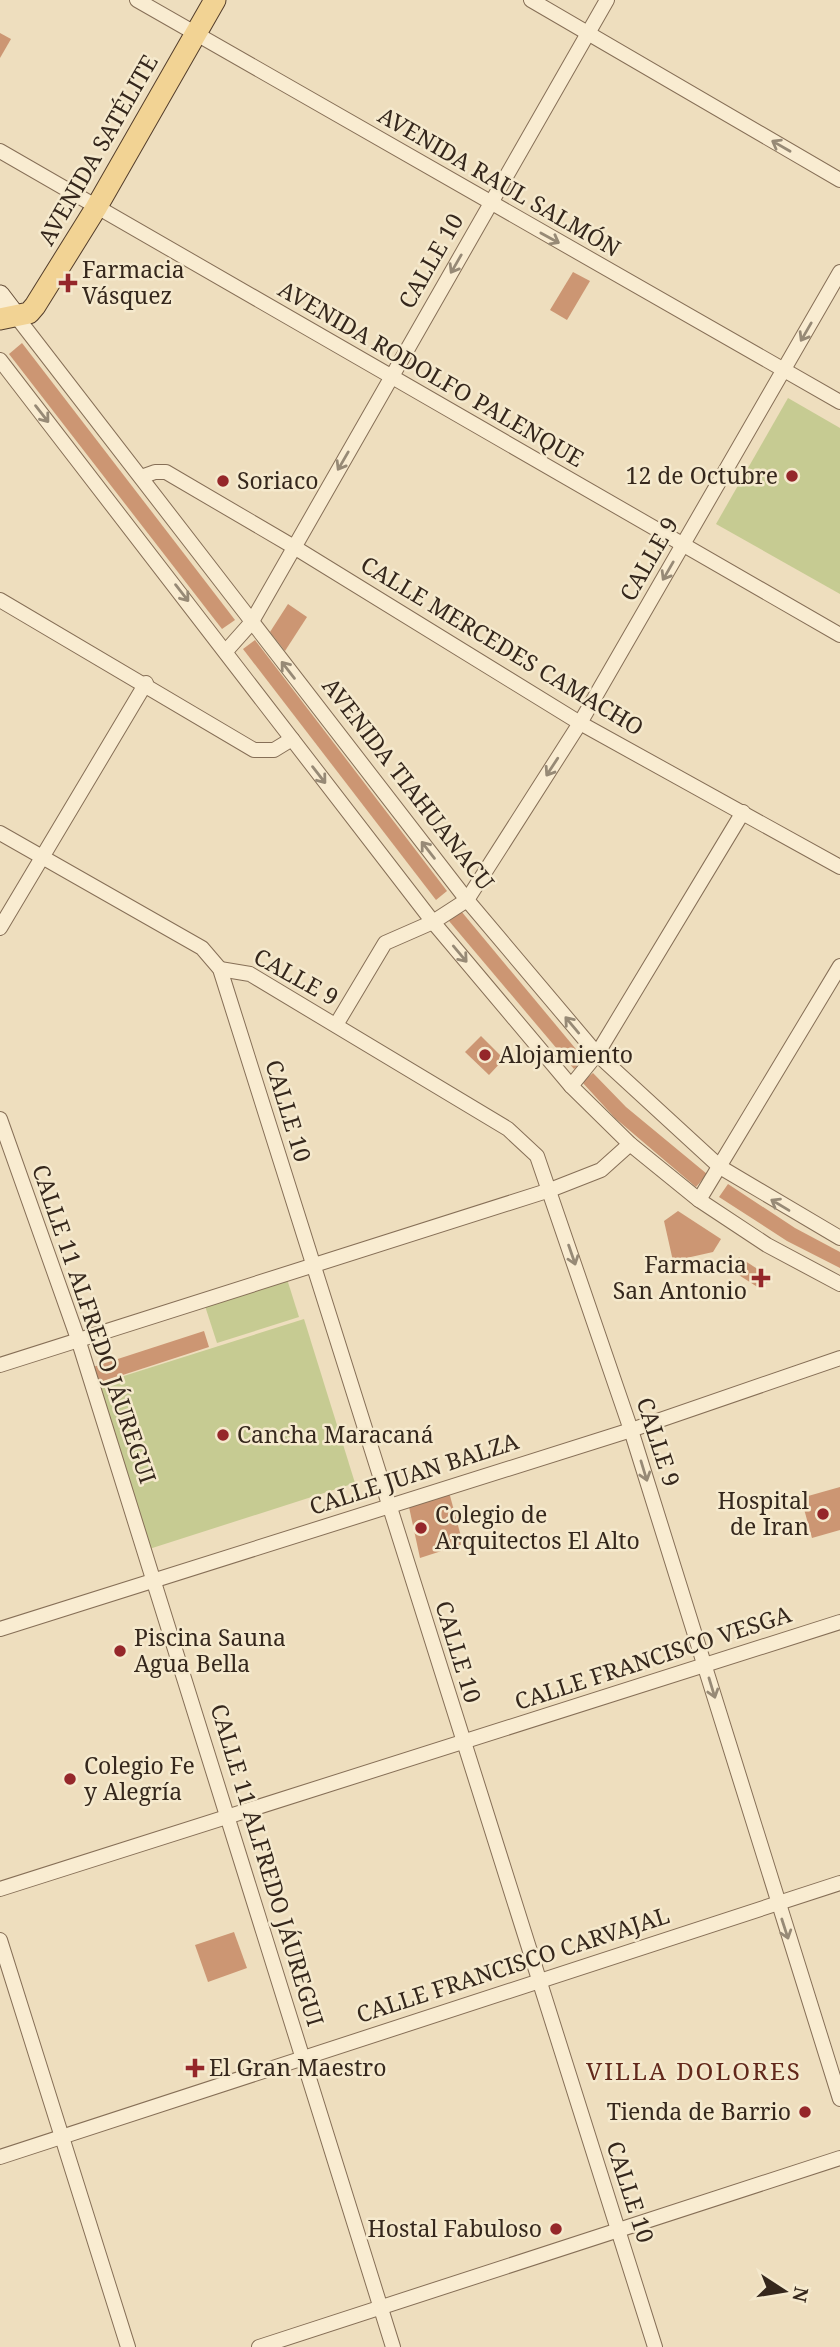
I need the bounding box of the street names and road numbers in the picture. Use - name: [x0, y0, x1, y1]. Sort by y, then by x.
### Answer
- street label: AVENIDA SATÉLITE: [29, 48, 165, 251]
- street label: AVENIDA RAUL SALMÓN: [372, 99, 627, 264]
- street label: CALLE 10: [390, 207, 470, 314]
- street label: AVENIDA RODOLFO PALENQUE: [273, 272, 590, 474]
- street label: CALLE 9: [611, 511, 685, 606]
- street label: CALLE MERCEDES CAMACHO: [355, 548, 650, 743]
- street label: AVENIDA TIAHUANACU: [316, 670, 502, 897]
- street label: CALLE 9: [248, 940, 345, 1012]
- street label: CALLE 10: [258, 1056, 320, 1166]
- street label: CALLE 11 ALFREDO JÁUREGUI: [25, 1160, 165, 1488]
- street label: CALLE 9: [629, 1393, 688, 1490]
- street label: CALLE JUAN BALZA: [305, 1424, 523, 1522]
- street label: CALLE 10: [428, 1597, 490, 1707]
- street label: CALLE FRANCISCO VESGA: [510, 1597, 796, 1717]
- street label: CALLE 11 ALFREDO JÁUREGUI: [204, 1700, 332, 2030]
- street label: CALLE FRANCISCO CARVAJAL: [352, 1898, 673, 2030]
- street label: CALLE 10: [600, 2137, 662, 2247]

